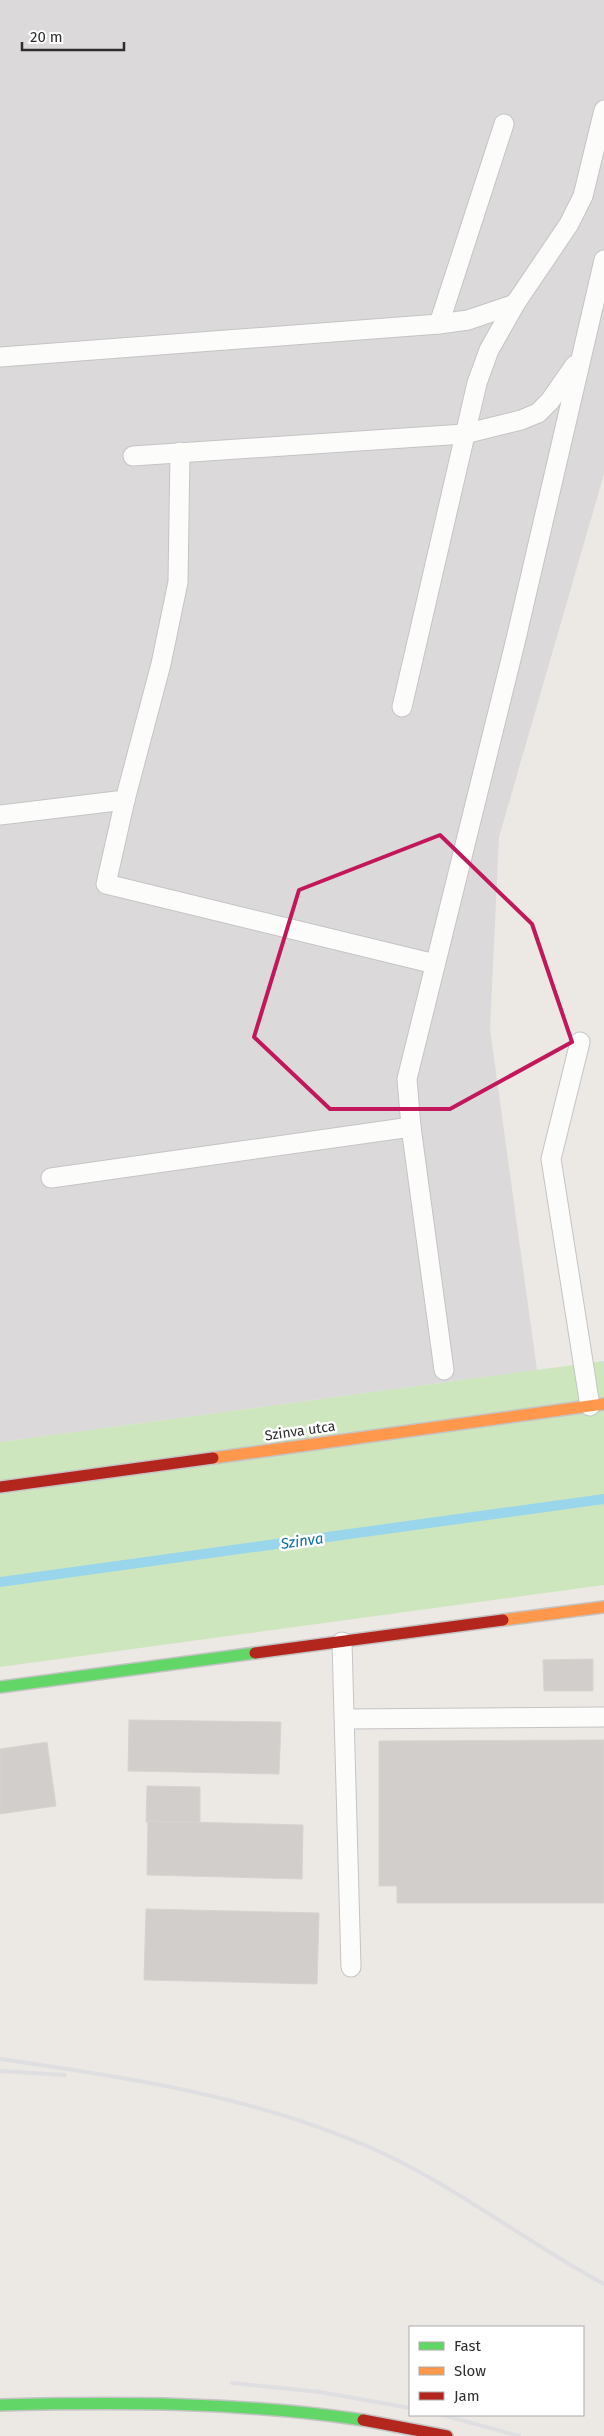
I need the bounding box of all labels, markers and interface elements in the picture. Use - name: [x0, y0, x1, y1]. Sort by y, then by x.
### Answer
- scale bar: [22, 20, 125, 52]
- text: 20 m: [30, 28, 63, 46]
- street label: Szinva utca: [264, 1418, 336, 1444]
- water label: Szinva: [278, 1529, 325, 1553]
- legend: [409, 2326, 584, 2416]
- text: Fast: [454, 2337, 481, 2355]
- text: Slow: [454, 2362, 486, 2380]
- text: Jam: [454, 2387, 480, 2405]

